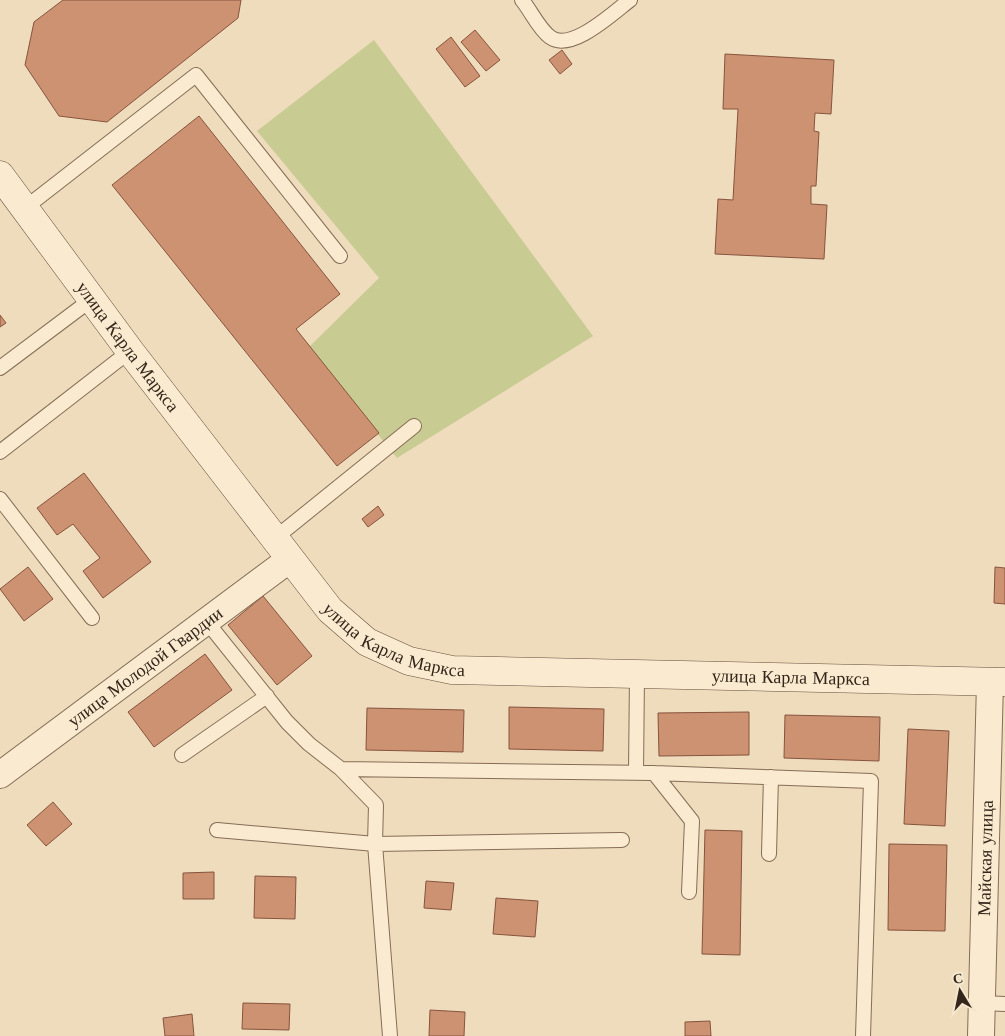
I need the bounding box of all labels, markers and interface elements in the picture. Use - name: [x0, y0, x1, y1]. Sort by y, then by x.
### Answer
- street label: улица Карла Маркса: [71, 277, 184, 416]
- street label: улица Карла Маркса: [318, 599, 465, 681]
- street label: улица Молодой Гвардии: [63, 602, 227, 732]
- street label: улица Карла Маркса: [712, 665, 870, 690]
- street label: Майская улица: [973, 800, 998, 916]
- north arrow: [935, 966, 985, 1016]
- text: С: [951, 968, 964, 988]

